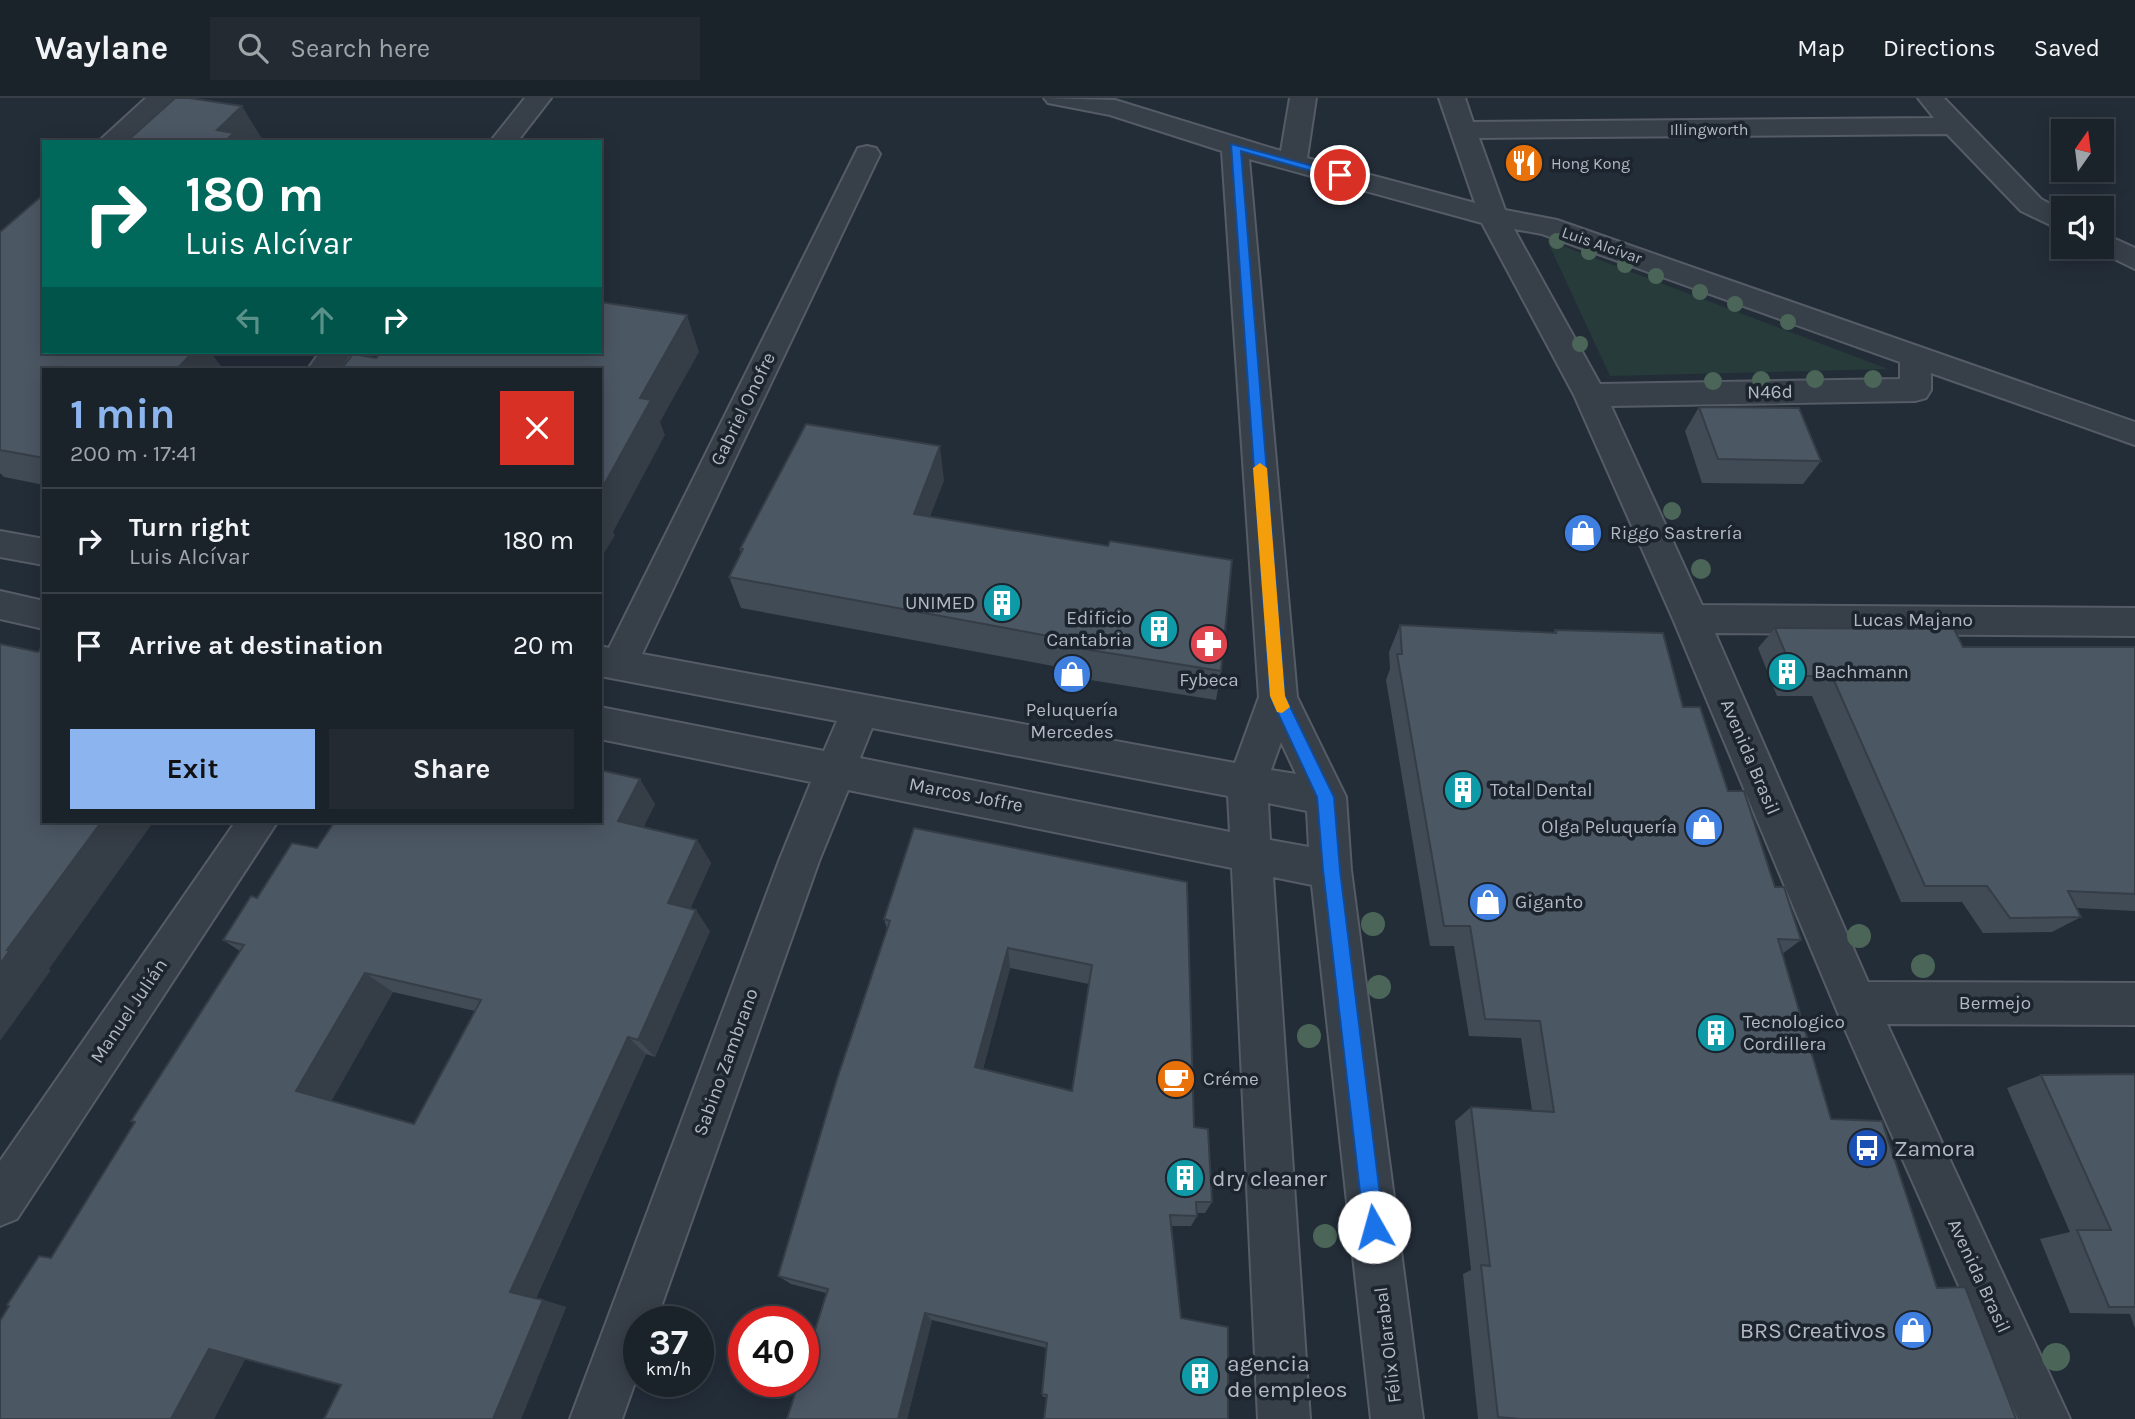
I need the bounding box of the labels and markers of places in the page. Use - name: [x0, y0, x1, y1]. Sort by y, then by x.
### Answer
- restaurant icon: Hong Kong: [1503, 142, 1545, 184]
- pin: [1310, 145, 1370, 205]
- place label: Hong Kong: [1551, 154, 1630, 173]
- shop icon: Riggo Sastrería: [1562, 512, 1604, 554]
- place label: Riggo Sastrería: [1610, 522, 1742, 544]
- building icon: UNIMED: [981, 582, 1023, 624]
- place label: UNIMED: [905, 592, 975, 614]
- place label: Edificio Cantabria: [1047, 607, 1132, 651]
- building icon: Edificio Cantabria: [1138, 608, 1180, 650]
- pharmacy icon: Fybeca: [1188, 623, 1230, 665]
- building icon: Bachmann: [1766, 651, 1808, 693]
- shop icon: Peluquería Mercedes: [1051, 653, 1093, 695]
- place label: Bachmann: [1814, 661, 1909, 683]
- place label: Fybeca: [1179, 669, 1239, 691]
- place label: Peluquería Mercedes: [1026, 699, 1118, 743]
- building icon: Total Dental: [1442, 769, 1484, 811]
- place label: Total Dental: [1490, 779, 1593, 801]
- shop icon: Olga Peluquería: [1683, 806, 1725, 848]
- place label: Olga Peluquería: [1541, 816, 1677, 838]
- shop icon: Giganto: [1467, 881, 1509, 923]
- place label: Giganto: [1515, 891, 1583, 913]
- place label: Tecnologico Cordillera: [1743, 1011, 1845, 1055]
- building icon: Tecnologico Cordillera: [1695, 1012, 1737, 1054]
- cafe icon: Créme: [1155, 1058, 1197, 1100]
- place label: Créme: [1203, 1068, 1259, 1090]
- bus stop icon: Zamora: [1846, 1127, 1888, 1169]
- place label: Zamora: [1894, 1135, 1975, 1162]
- building icon: dry cleaner: [1164, 1157, 1206, 1199]
- place label: dry cleaner: [1212, 1165, 1328, 1192]
- shop icon: BRS Creativos: [1892, 1309, 1934, 1351]
- place label: BRS Creativos: [1740, 1317, 1886, 1344]
- place label: agencia de empleos: [1227, 1350, 1348, 1403]
- building icon: agencia de empleos: [1179, 1355, 1221, 1397]

